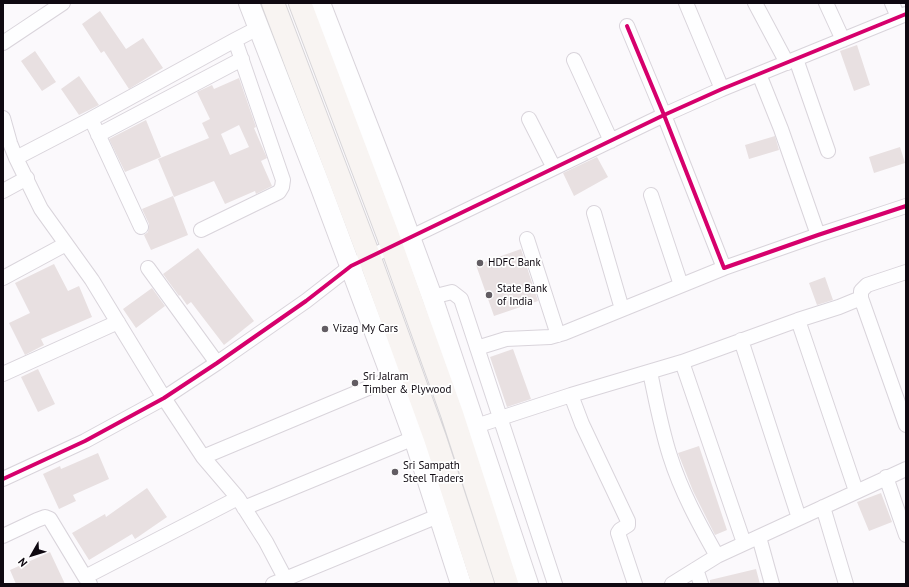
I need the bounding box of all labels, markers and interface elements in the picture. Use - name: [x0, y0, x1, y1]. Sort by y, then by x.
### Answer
- place label: HDFC Bank: [488, 256, 541, 270]
- marker: HDFC Bank: [475, 258, 485, 268]
- place label: State Bank of India: [497, 282, 547, 308]
- marker: State Bank of India: [484, 290, 494, 300]
- place label: Vizag My Cars: [333, 322, 398, 336]
- marker: Vizag My Cars: [320, 324, 330, 334]
- place label: Sri Jalram Timber & Plywood: [363, 370, 451, 396]
- marker: Sri Jalram Timber & Plywood: [350, 378, 360, 388]
- place label: Sri Sampath Steel Traders: [403, 459, 464, 485]
- marker: Sri Sampath Steel Traders: [390, 467, 400, 477]
- north arrow: [12, 535, 52, 575]
- text: N: [15, 555, 30, 570]

